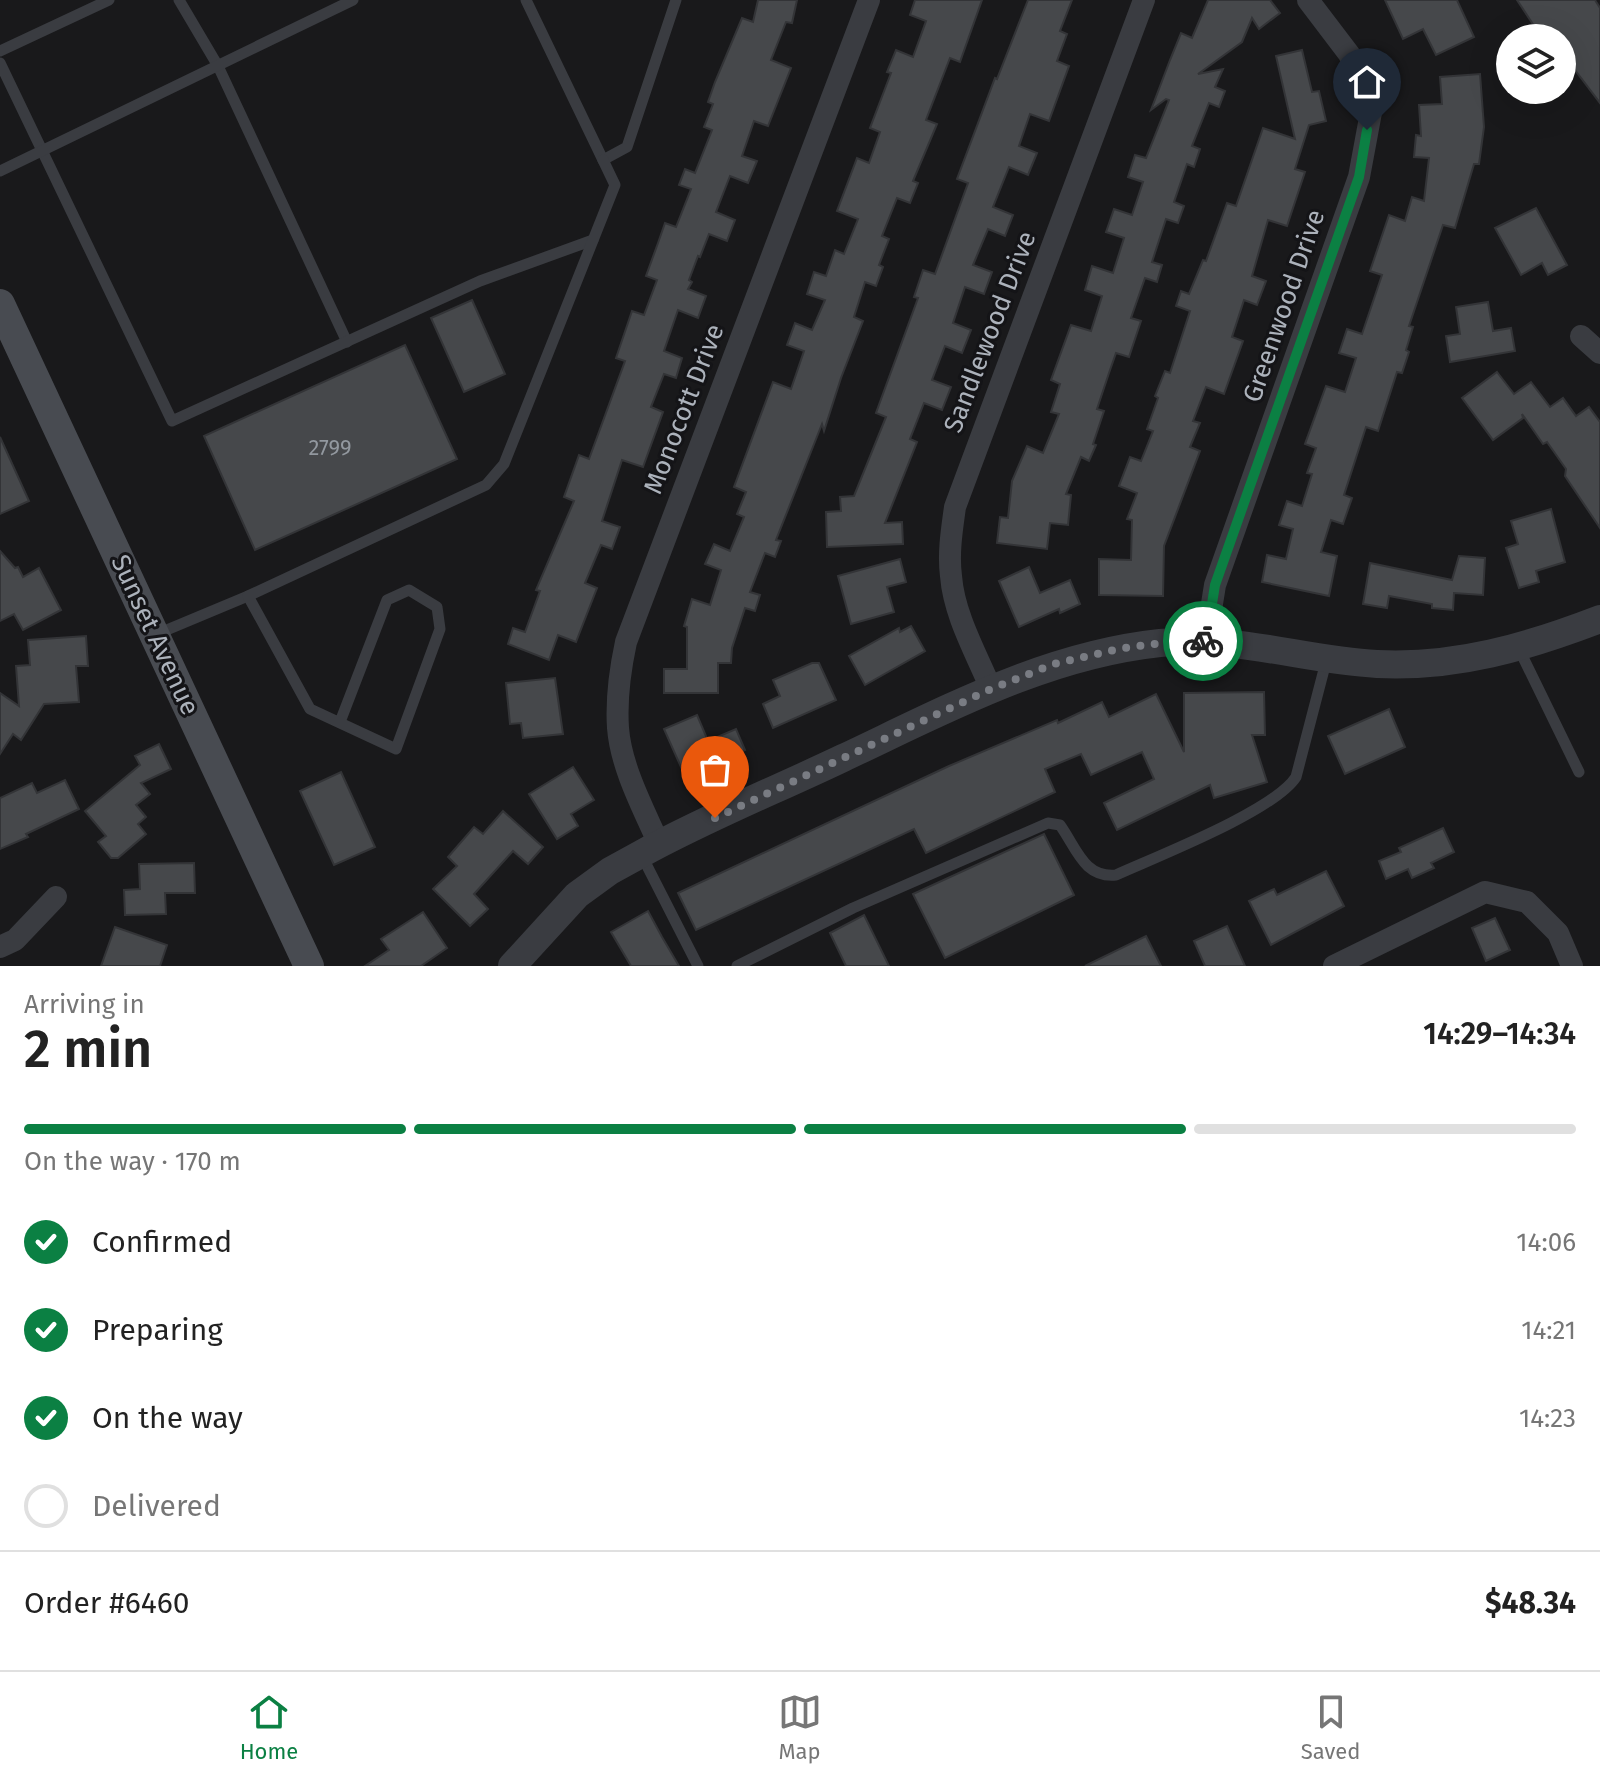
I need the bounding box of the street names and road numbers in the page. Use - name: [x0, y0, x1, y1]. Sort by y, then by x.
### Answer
- street label: Greenwood Drive: [1237, 206, 1331, 406]
- street label: Sandlewood Drive: [937, 227, 1043, 437]
- street label: Monocott Drive: [637, 320, 731, 498]
- street label: Sunset Avenue: [104, 550, 206, 720]

